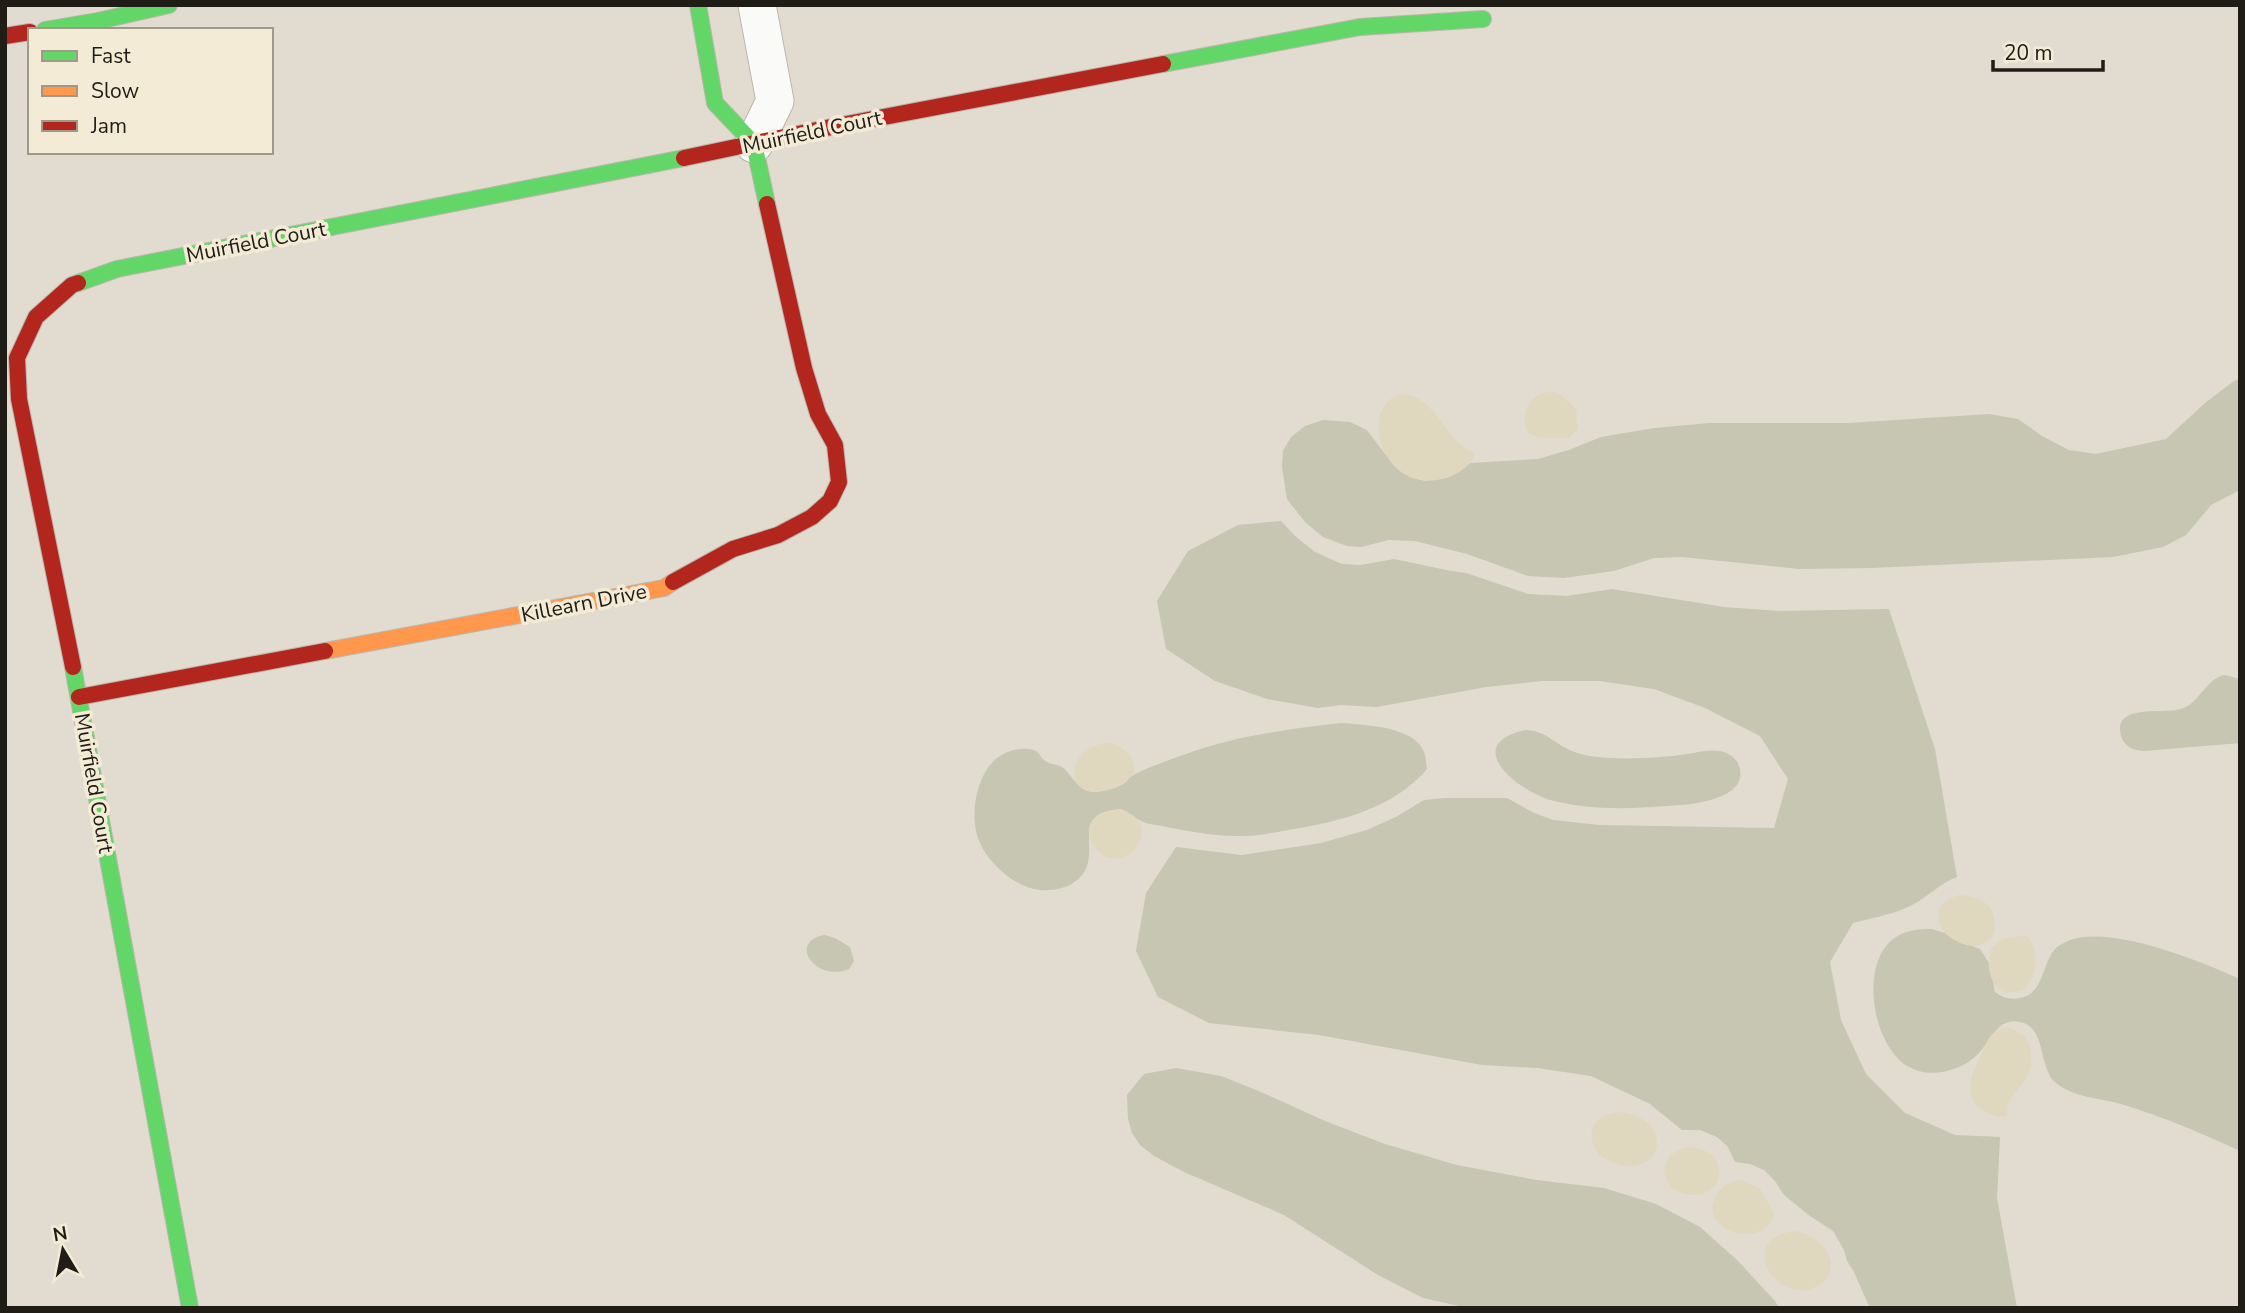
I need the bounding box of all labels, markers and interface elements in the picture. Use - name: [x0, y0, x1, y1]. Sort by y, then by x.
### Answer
- legend: [28, 28, 273, 154]
- scale bar: [1993, 28, 2103, 72]
- text: 20 m: [2004, 39, 2053, 67]
- text: Fast: [91, 42, 131, 70]
- text: Slow: [91, 77, 140, 105]
- street label: Muirfield Court: [740, 103, 885, 160]
- text: Jam: [90, 112, 127, 140]
- street label: Muirfield Court: [184, 215, 329, 269]
- street label: Killearn Drive: [519, 577, 649, 629]
- street label: Muirfield Court: [68, 711, 120, 856]
- north arrow: [28, 1215, 98, 1285]
- text: N: [51, 1220, 69, 1248]

